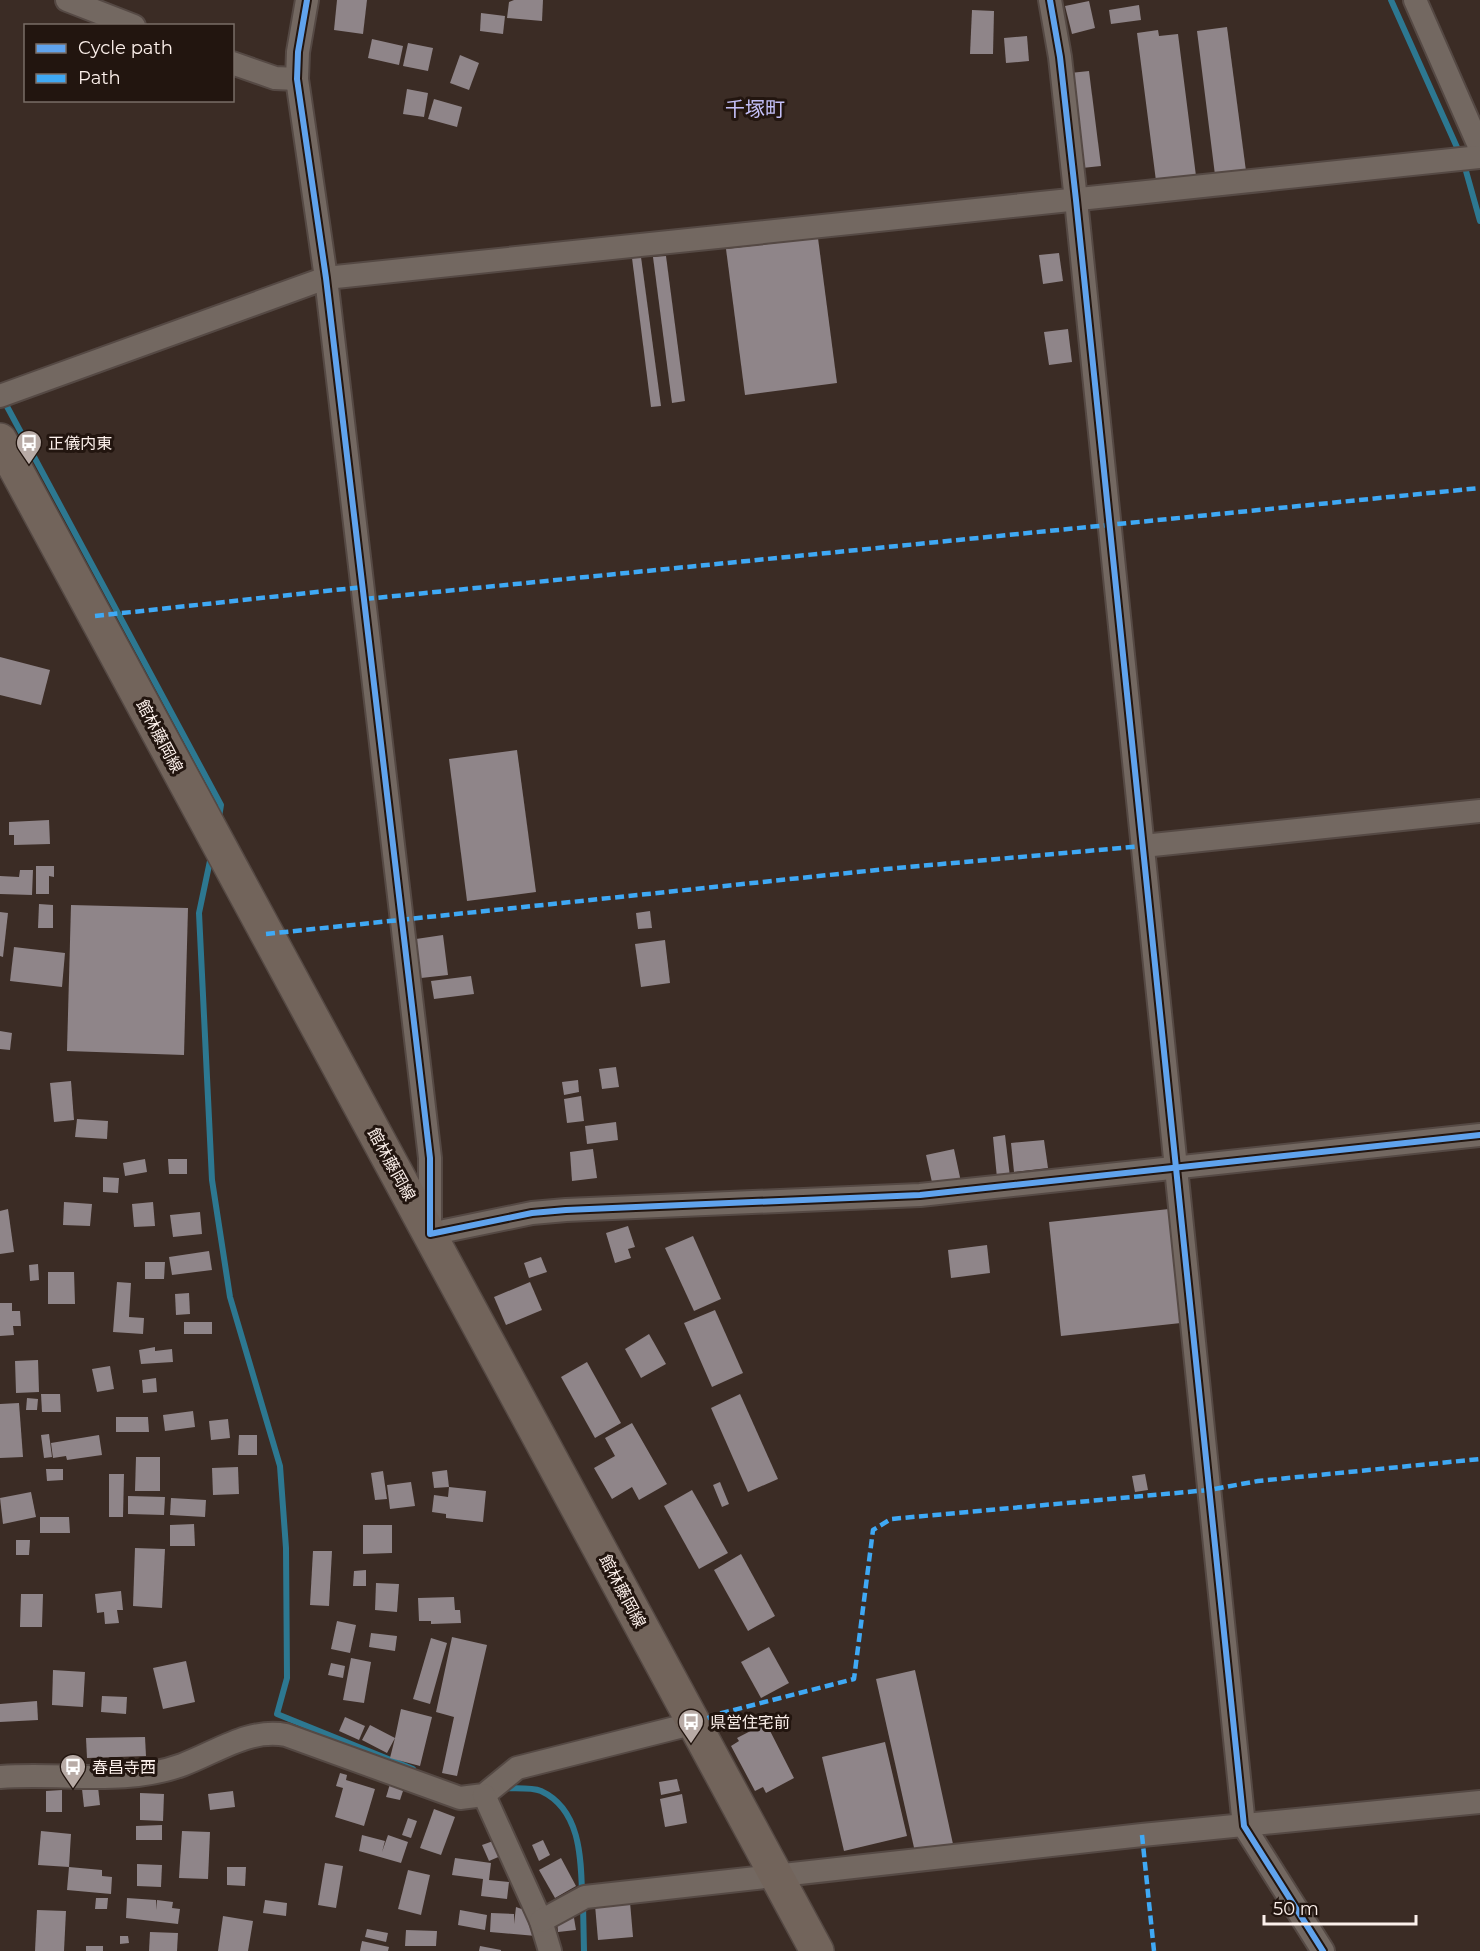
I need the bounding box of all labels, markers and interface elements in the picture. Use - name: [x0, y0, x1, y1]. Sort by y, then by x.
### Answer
- legend: [24, 24, 234, 102]
- text: Cycle path: [78, 37, 173, 59]
- text: Path: [78, 67, 121, 89]
- district label: 千塚町: [725, 97, 785, 121]
- bus stop icon: 正儀内東: [14, 428, 44, 466]
- place label: 正儀内東: [48, 434, 112, 453]
- street label: 館林藤岡線: [132, 696, 187, 776]
- street label: 館林藤岡線: [364, 1125, 419, 1204]
- street label: 館林藤岡線: [595, 1551, 650, 1631]
- bus stop icon: 県営住宅前: [676, 1707, 706, 1745]
- place label: 県営住宅前: [710, 1713, 790, 1732]
- bus stop icon: 春昌寺西: [58, 1752, 88, 1790]
- place label: 春昌寺西: [92, 1758, 156, 1777]
- scale bar: [1264, 1888, 1416, 1926]
- text: 50 m: [1273, 1898, 1319, 1920]

